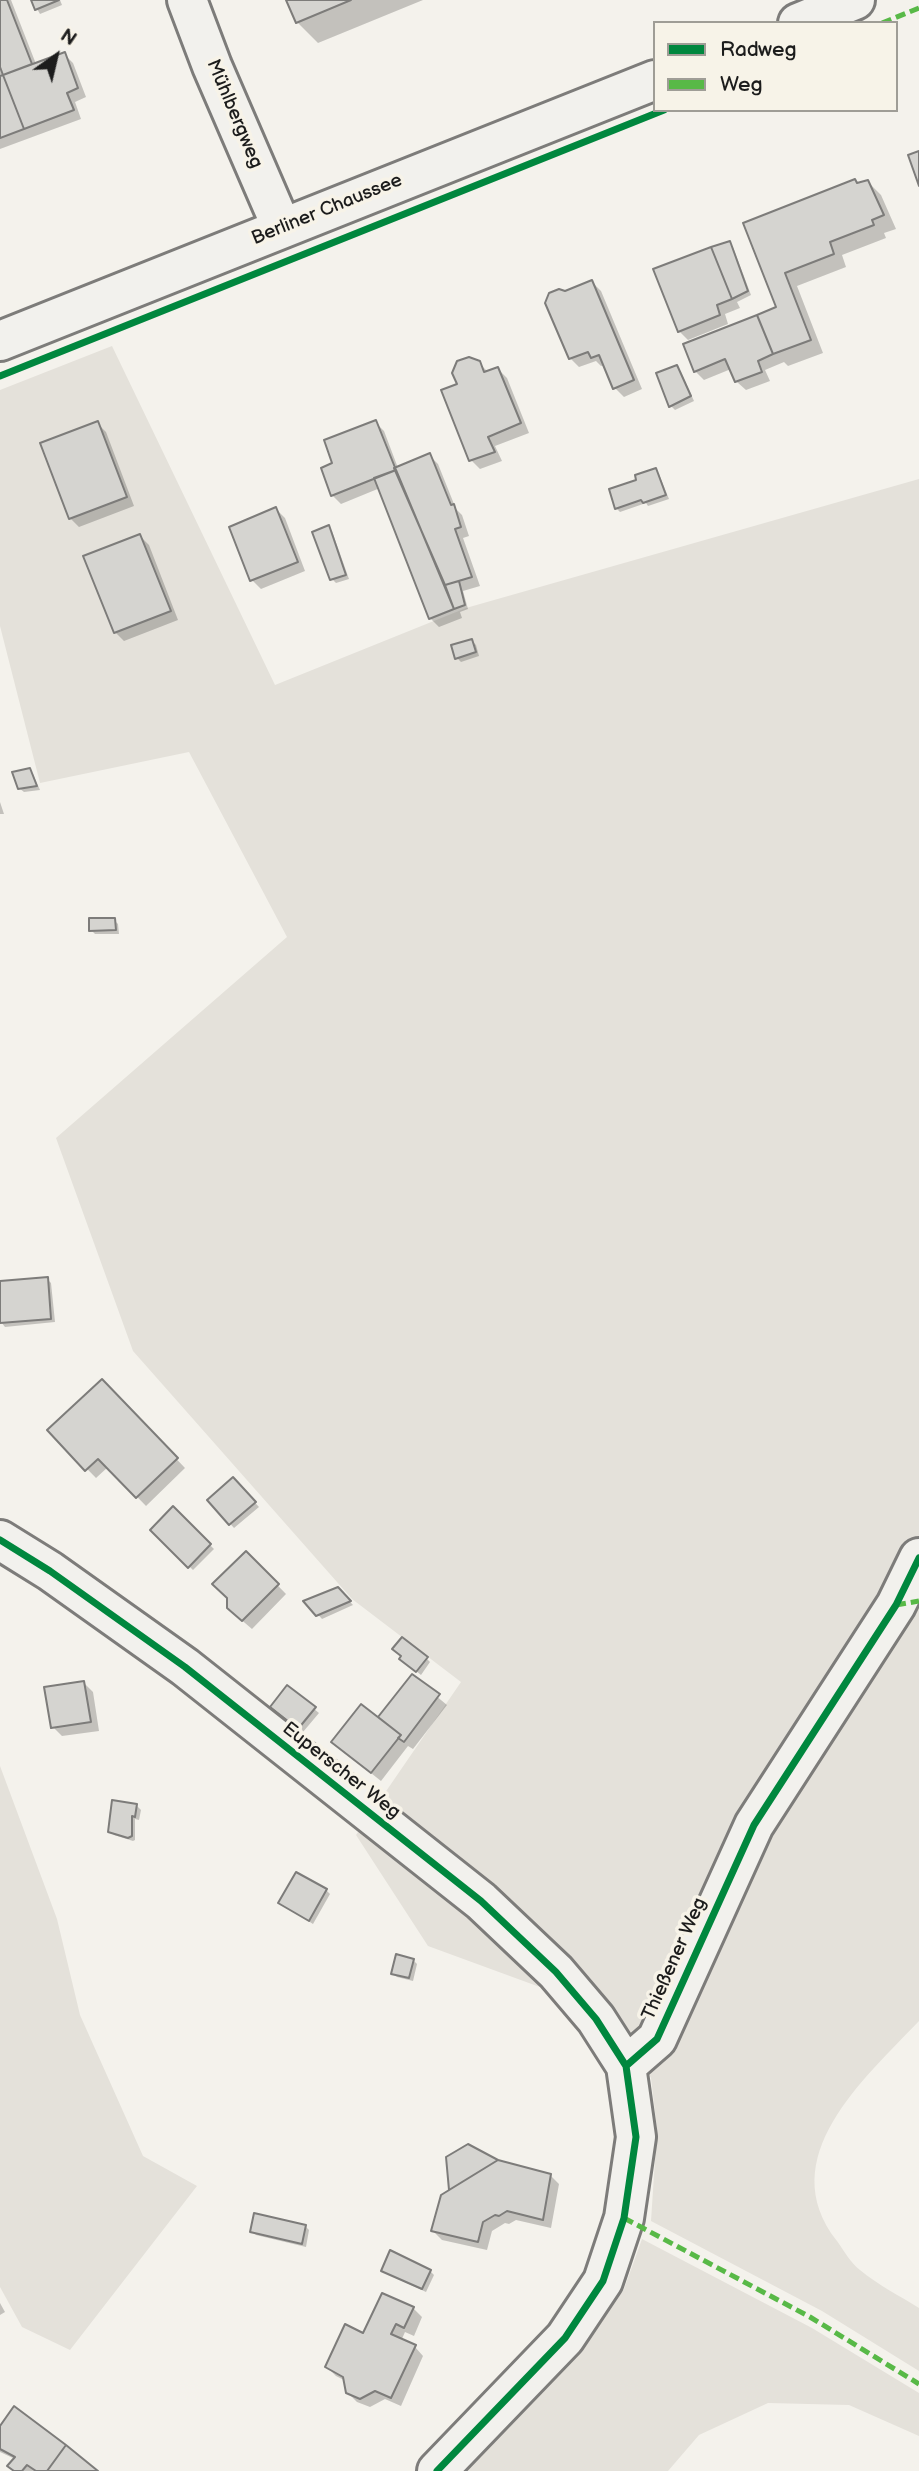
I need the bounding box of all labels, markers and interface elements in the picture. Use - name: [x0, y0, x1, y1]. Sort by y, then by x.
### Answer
- north arrow: [21, 21, 91, 91]
- legend: [653, 21, 898, 112]
- text: N: [56, 25, 80, 52]
- text: Radweg: [720, 37, 797, 62]
- street label: Mühlbergweg: [201, 56, 267, 172]
- text: Weg: [720, 72, 763, 97]
- street label: Berliner Chaussee: [248, 169, 406, 251]
- street label: Euperscher Weg: [277, 1718, 405, 1824]
- street label: Thießener Weg: [638, 1894, 712, 2024]

